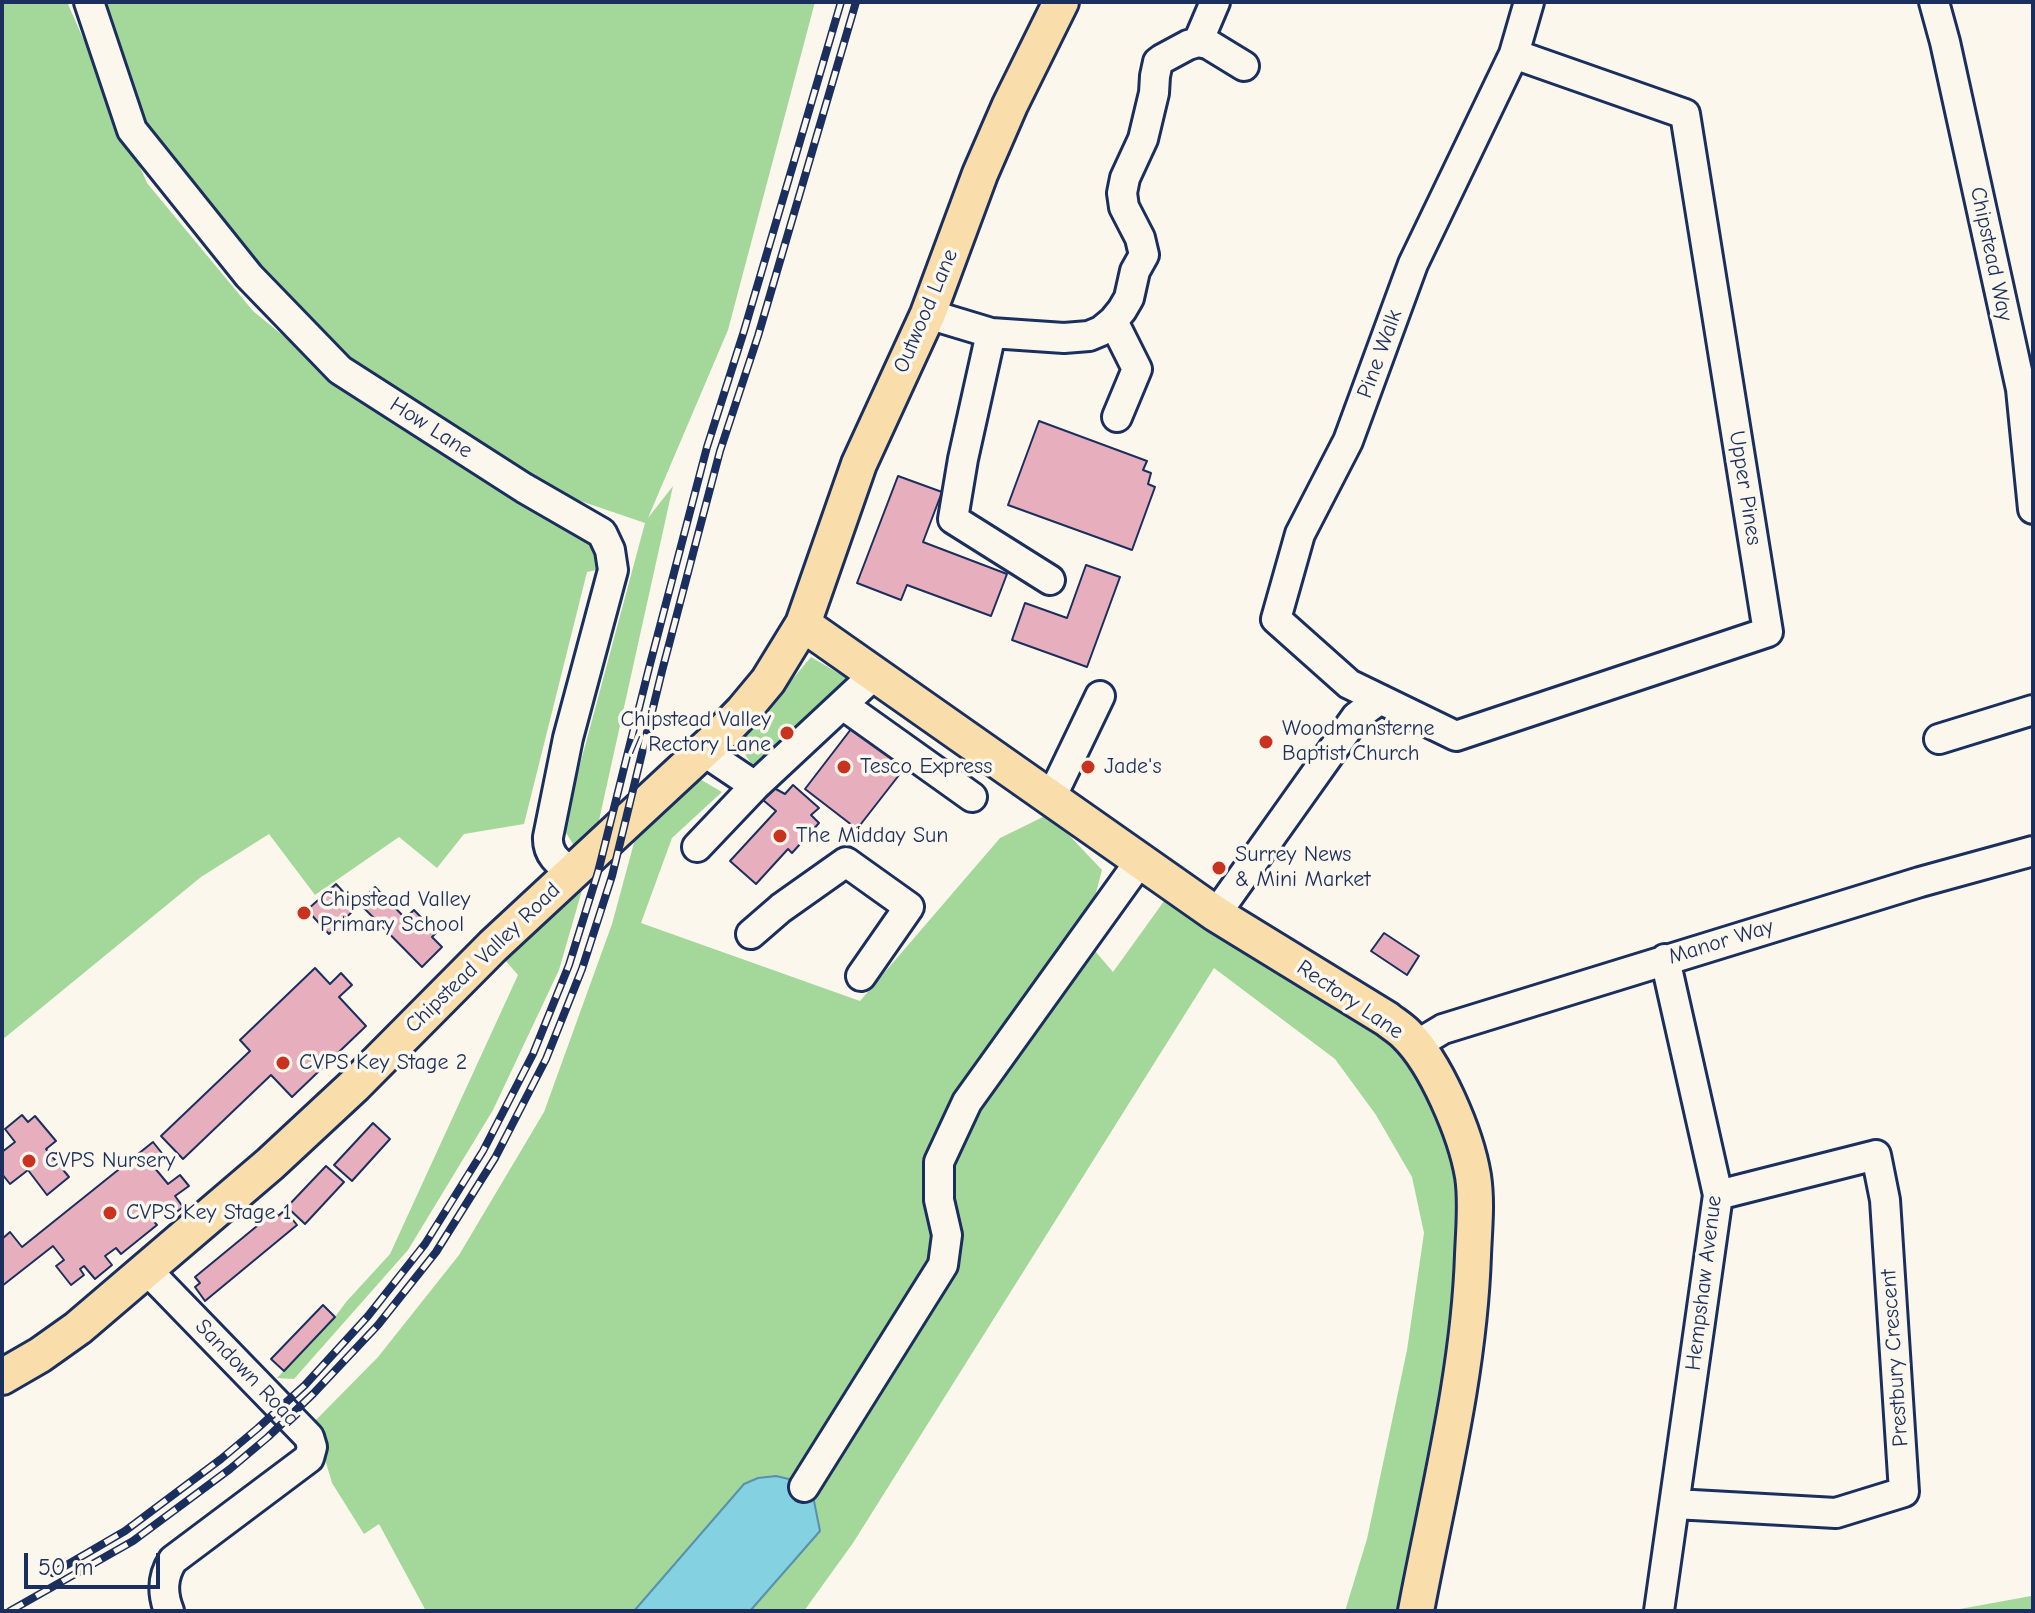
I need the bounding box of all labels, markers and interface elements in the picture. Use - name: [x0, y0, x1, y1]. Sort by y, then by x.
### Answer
- street label: Chipstead Way: [1964, 184, 2018, 324]
- street label: Outwood Lane: [888, 245, 964, 377]
- street label: Pine Walk: [1352, 306, 1408, 402]
- street label: How Lane: [385, 392, 477, 464]
- street label: Upper Pines: [1723, 429, 1767, 547]
- place label: Chipstead Valley / Rectory Lane: [621, 707, 771, 758]
- place label: Woodmansterne Baptist Church: [1282, 716, 1435, 768]
- marker: Chipstead Valley / Rectory Lane: [778, 724, 796, 742]
- marker: Woodmansterne Baptist Church: [1257, 733, 1275, 751]
- place label: Tesco Express: [860, 754, 992, 780]
- place label: Jade's: [1104, 754, 1162, 780]
- marker: Tesco Express: [835, 758, 853, 776]
- marker: Jade's: [1079, 758, 1097, 776]
- place label: The Midday Sun: [796, 823, 948, 849]
- marker: The Midday Sun: [771, 827, 789, 845]
- place label: Surrey News & Mini Market: [1235, 842, 1370, 894]
- marker: Surrey News & Mini Market: [1210, 859, 1228, 877]
- street label: Chipstead Valley Road: [400, 877, 566, 1039]
- place label: Chipstead Valley Primary School: [320, 887, 470, 938]
- marker: Chipstead Valley Primary School: [295, 904, 313, 922]
- street label: Manor Way: [1665, 914, 1777, 970]
- street label: Rectory Lane: [1292, 955, 1408, 1045]
- place label: CVPS Key Stage 2: [299, 1050, 467, 1076]
- marker: CVPS Key Stage 2: [274, 1054, 292, 1072]
- place label: CVPS Nursery: [45, 1148, 175, 1174]
- marker: CVPS Nursery: [20, 1152, 38, 1170]
- street label: Hempshaw Avenue: [1680, 1194, 1728, 1372]
- place label: CVPS Key Stage 1: [126, 1200, 292, 1226]
- marker: CVPS Key Stage 1: [101, 1204, 119, 1222]
- street label: Prestbury Crescent: [1876, 1268, 1914, 1448]
- street label: Sandown Road: [189, 1314, 305, 1432]
- scale bar: [28, 1537, 164, 1587]
- text: 50 m: [38, 1553, 94, 1581]

